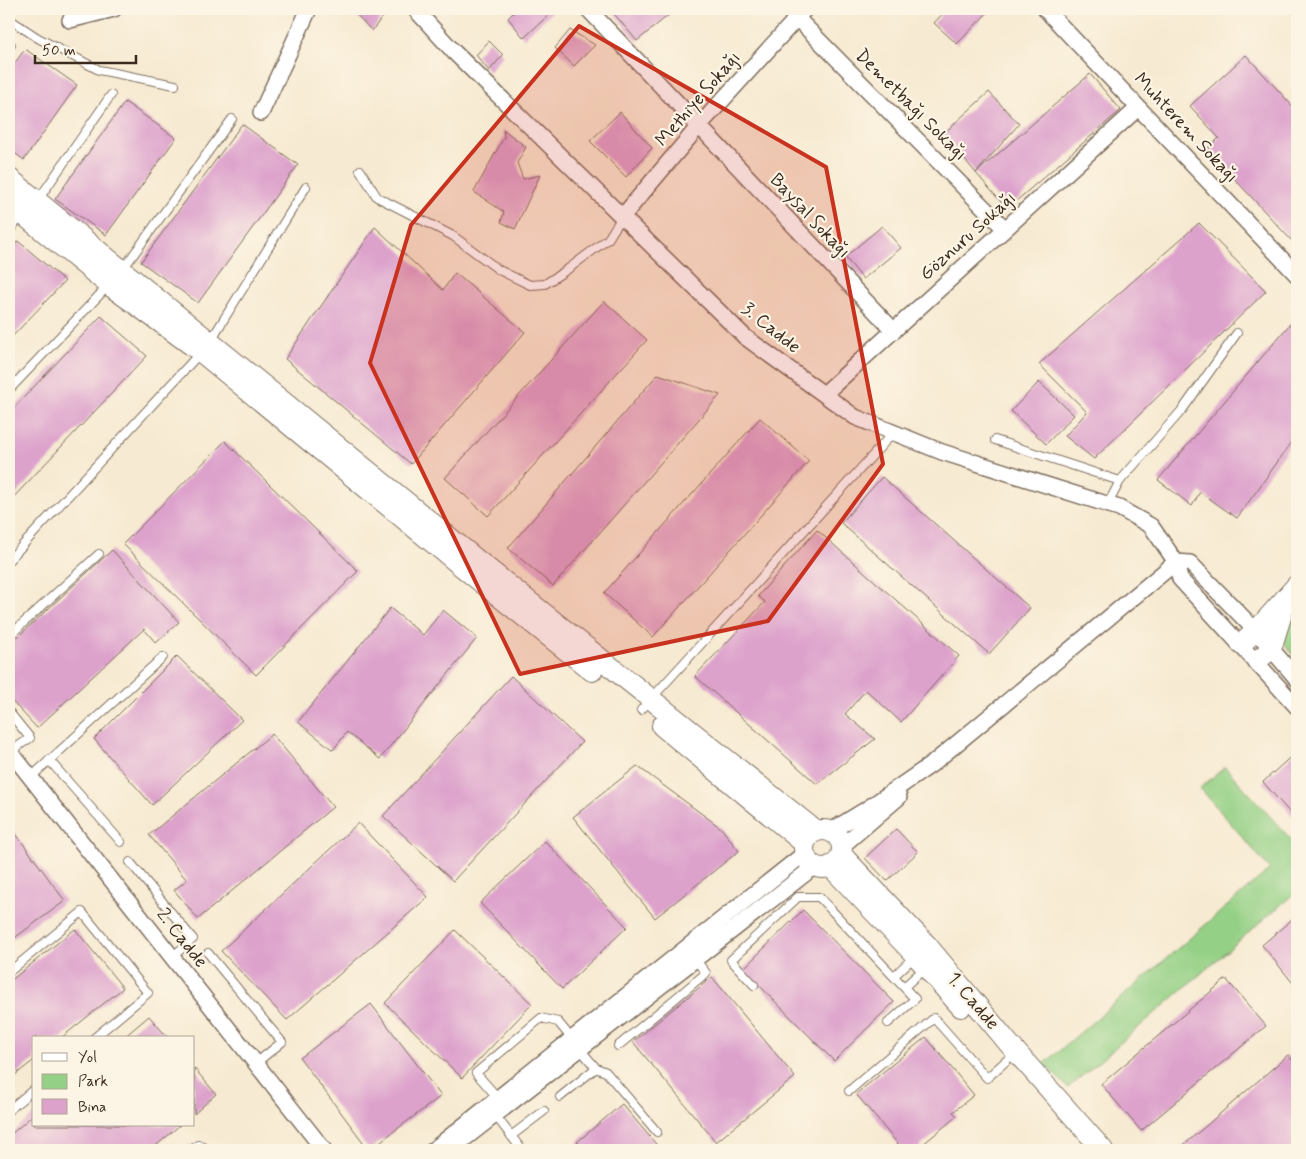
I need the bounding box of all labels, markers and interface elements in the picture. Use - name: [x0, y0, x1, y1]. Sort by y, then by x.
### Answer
- scale bar: [35, 32, 136, 64]
- text: 50 m: [42, 41, 76, 61]
- street label: Demetbağı Sokağı: [849, 44, 972, 167]
- street label: Methiye Sokağı: [650, 46, 747, 153]
- street label: Muhterem Sokağı: [1127, 67, 1244, 189]
- street label: Baysal Sokağı: [763, 168, 856, 265]
- street label: Göznuru Sokağı: [914, 186, 1022, 287]
- street label: 3. Cadde: [736, 297, 806, 359]
- street label: 2. Cadde: [151, 903, 213, 973]
- street label: 1. Cadde: [941, 967, 1005, 1035]
- legend: [32, 1036, 195, 1126]
- text: Yol: [78, 1048, 97, 1068]
- text: Park: [78, 1072, 108, 1092]
- text: Bina: [78, 1098, 106, 1118]

